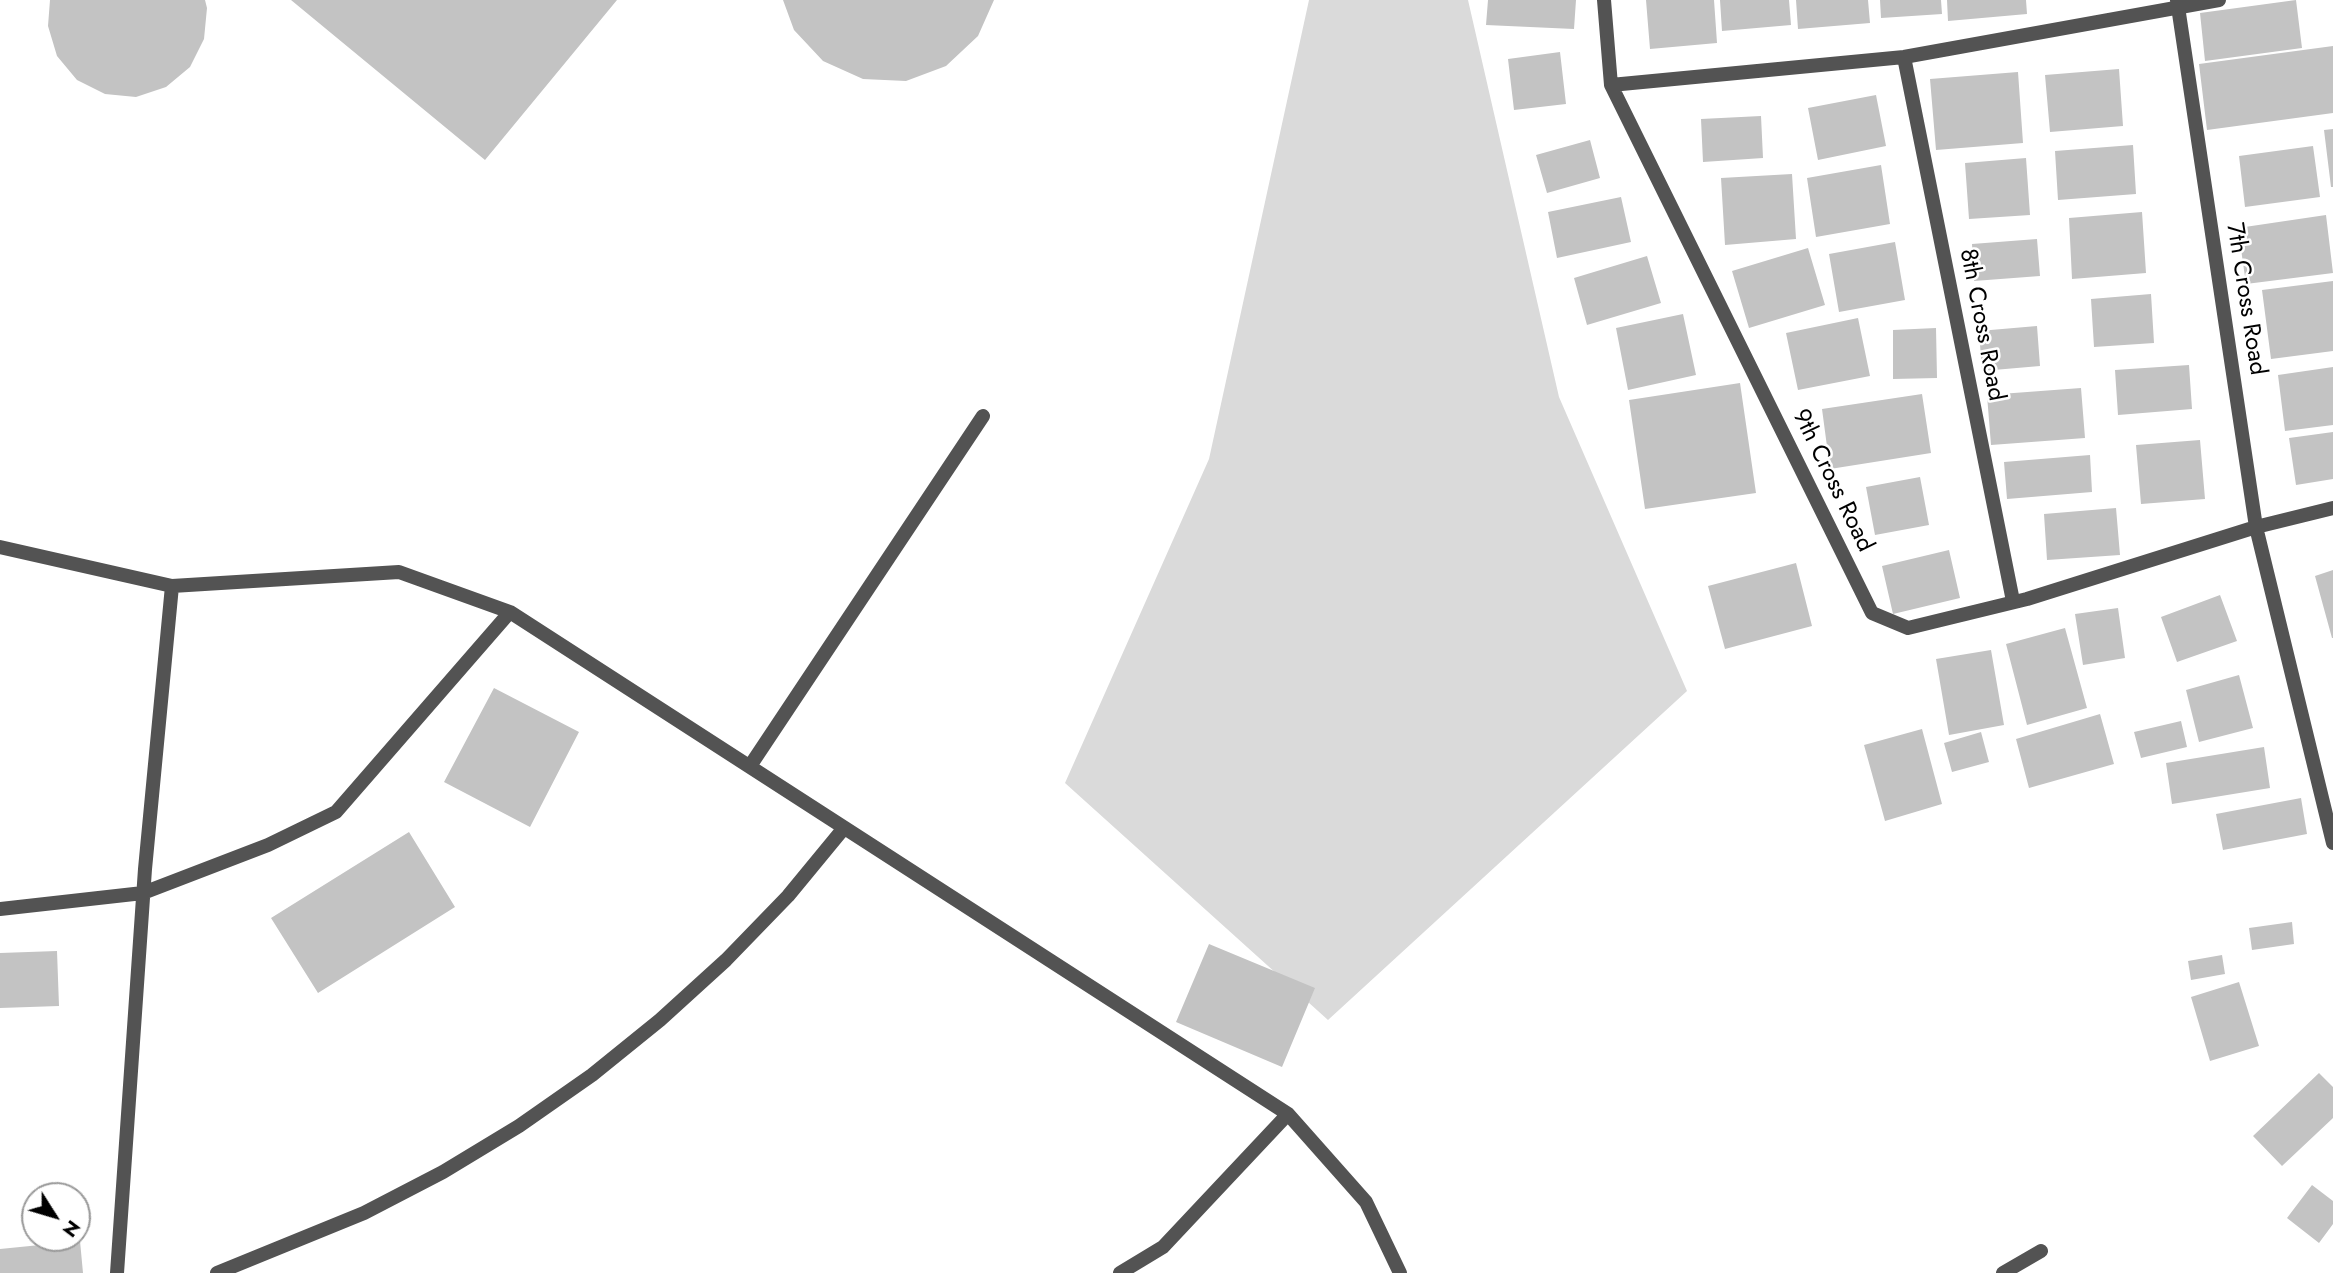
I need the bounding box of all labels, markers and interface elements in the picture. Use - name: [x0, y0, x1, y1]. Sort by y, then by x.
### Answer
- street label: 7th Cross Road: [2219, 221, 2271, 377]
- street label: 8th Cross Road: [1952, 246, 2010, 404]
- street label: 9th Cross Road: [1785, 405, 1879, 557]
- north arrow: [21, 1182, 91, 1252]
- text: N: [56, 1215, 87, 1243]

